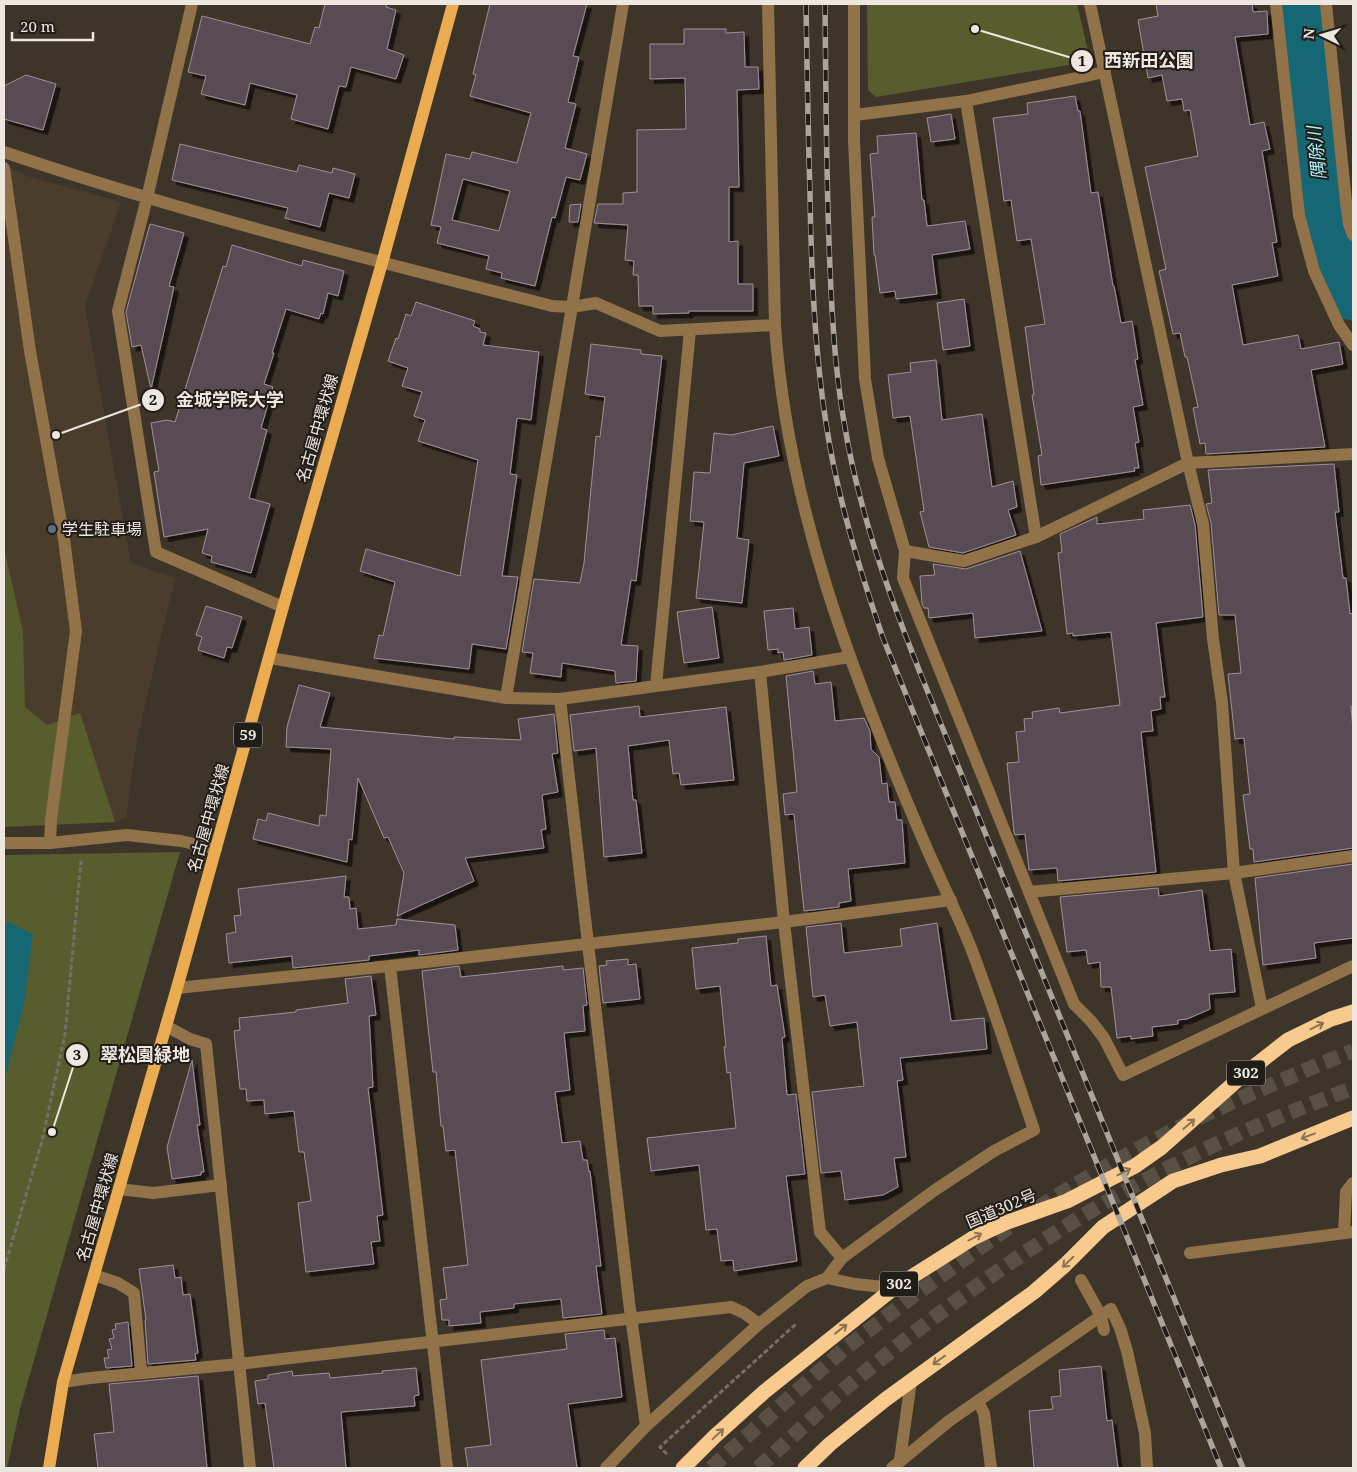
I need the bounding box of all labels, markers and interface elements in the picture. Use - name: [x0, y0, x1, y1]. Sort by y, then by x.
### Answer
- scale bar: [12, 10, 94, 42]
- north arrow: [1297, 10, 1347, 60]
- text: 20 m: [20, 16, 55, 36]
- text: N: [1299, 27, 1318, 40]
- callout: 西新田公園: [1069, 44, 1204, 77]
- text: 西新田公園: [1104, 48, 1194, 72]
- text: 1: [1078, 50, 1086, 70]
- water label: 隅除川: [1301, 123, 1331, 181]
- street label: 名古屋中環状線: [291, 371, 343, 485]
- callout: 金城学院大学: [141, 384, 294, 417]
- text: 金城学院大学: [176, 387, 284, 411]
- text: 2: [149, 389, 157, 409]
- place label: 学生駐車場: [62, 518, 142, 540]
- marker: 学生駐車場: [46, 523, 58, 535]
- road number: 59: [234, 722, 262, 748]
- street label: 名古屋中環状線: [182, 761, 234, 875]
- one-way arrow: [1309, 1021, 1324, 1030]
- callout: 翠松園緑地: [65, 1038, 200, 1071]
- text: 翠松園緑地: [100, 1042, 190, 1066]
- text: 3: [73, 1044, 81, 1064]
- road number: 302: [1227, 1060, 1265, 1086]
- one-way arrow: [1183, 1119, 1196, 1130]
- one-way arrow: [1301, 1131, 1316, 1141]
- street label: 名古屋中環状線: [71, 1150, 123, 1264]
- one-way arrow: [1116, 1167, 1131, 1177]
- street label: 国道302号: [962, 1183, 1040, 1233]
- one-way arrow: [968, 1232, 983, 1242]
- one-way arrow: [1062, 1256, 1075, 1268]
- road number: 302: [880, 1272, 918, 1296]
- one-way arrow: [834, 1323, 847, 1334]
- one-way arrow: [932, 1355, 946, 1365]
- one-way arrow: [711, 1428, 724, 1440]

